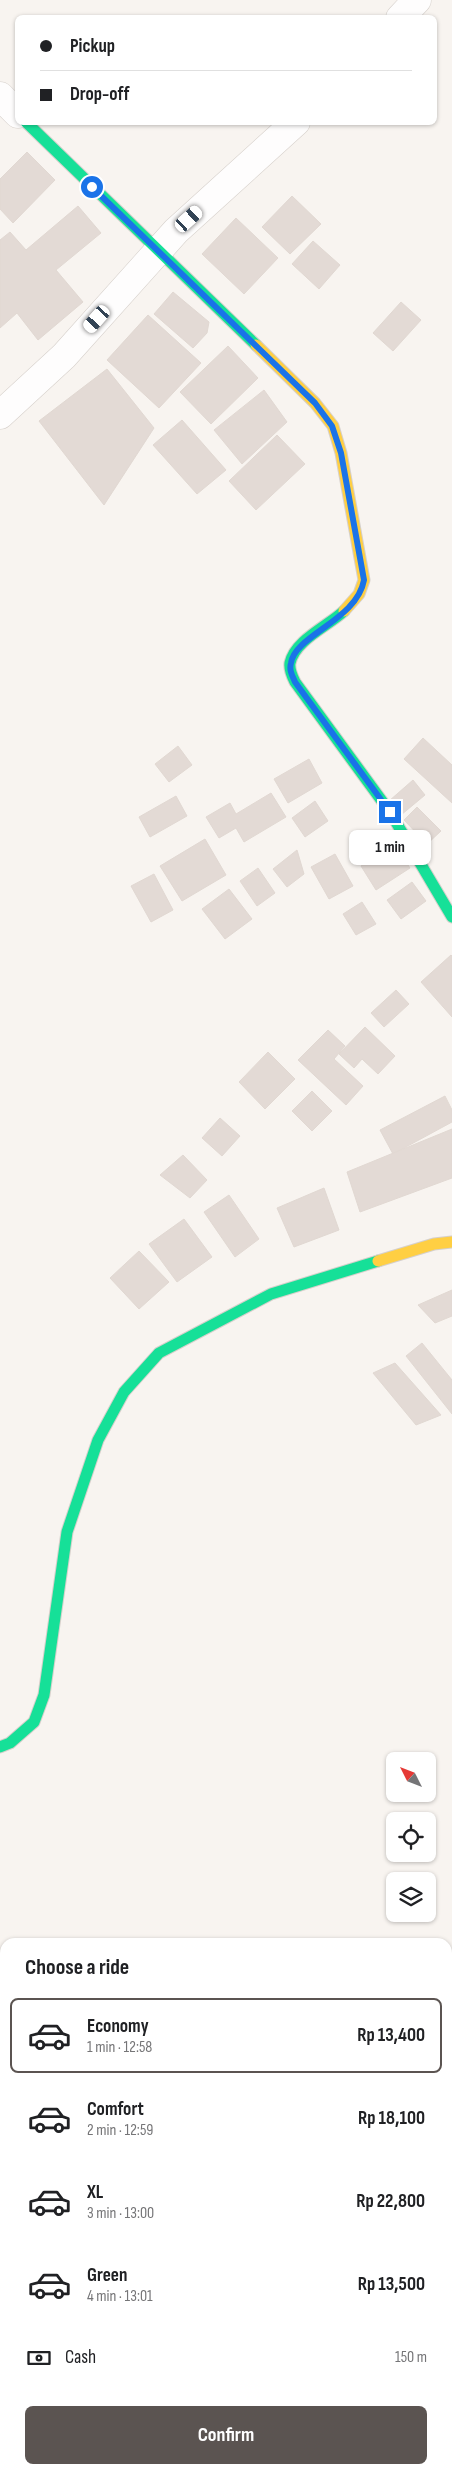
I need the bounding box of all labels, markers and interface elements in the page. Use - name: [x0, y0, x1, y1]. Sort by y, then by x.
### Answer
- text: Pickup: [70, 35, 115, 58]
- text: Drop-off: [70, 83, 130, 106]
- route start: [81, 176, 103, 198]
- car: [172, 203, 205, 235]
- car: [81, 303, 112, 335]
- route end: [379, 801, 401, 823]
- callout: 1 min: [349, 830, 431, 864]
- text: 1 min: [375, 838, 405, 857]
- north arrow: [386, 1752, 436, 1802]
- map controls: [386, 1752, 436, 1922]
- button: locate: [386, 1812, 436, 1862]
- button: layers: [386, 1872, 436, 1922]
- text: Choose a ride: [25, 1954, 129, 1981]
- icon: car: [27, 2013, 72, 2058]
- text: Economy: [87, 2015, 149, 2038]
- text: Rp 13,400: [357, 2024, 425, 2047]
- text: 1 min · 12:58: [87, 2038, 152, 2057]
- icon: car: [27, 2096, 72, 2141]
- text: Comfort: [87, 2098, 144, 2121]
- text: Rp 18,100: [358, 2107, 425, 2130]
- text: 2 min · 12:59: [87, 2121, 153, 2140]
- icon: car: [27, 2179, 72, 2224]
- text: XL: [87, 2181, 103, 2204]
- text: Rp 22,800: [356, 2190, 425, 2213]
- text: 3 min · 13:00: [87, 2204, 154, 2223]
- icon: car: [27, 2262, 72, 2307]
- text: Green: [87, 2264, 127, 2287]
- text: Rp 13,500: [358, 2273, 425, 2296]
- text: 4 min · 13:01: [87, 2287, 153, 2306]
- icon: cash: [25, 2344, 53, 2372]
- text: Cash: [65, 2346, 96, 2369]
- text: 150 m: [395, 2348, 427, 2367]
- button: Confirm: [25, 2406, 427, 2464]

